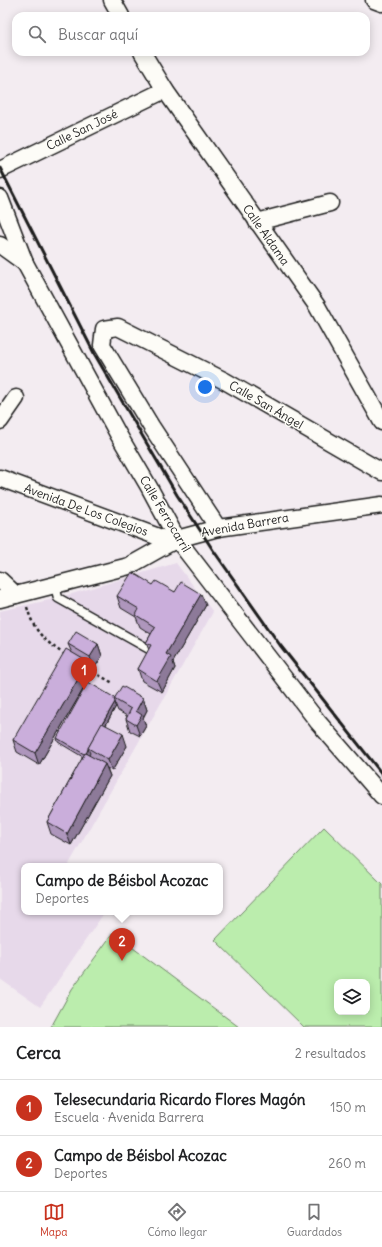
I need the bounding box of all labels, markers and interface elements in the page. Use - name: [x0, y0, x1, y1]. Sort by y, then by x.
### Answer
- search box: [12, 12, 370, 56]
- icon: search: [26, 23, 48, 45]
- text: Buscar aquí: [58, 25, 138, 44]
- street label: Calle San José: [44, 106, 120, 153]
- street label: Calle Aldama: [240, 201, 293, 268]
- your location: [195, 377, 215, 397]
- street label: Calle San Ángel: [226, 377, 306, 432]
- street label: Calle Ferrocarril: [137, 473, 194, 555]
- street label: Avenida De Los Colegios: [22, 480, 150, 539]
- street label: Avenida Barrera: [200, 509, 290, 540]
- pin: 1: [71, 657, 97, 690]
- popup: [21, 863, 223, 915]
- text: Campo de Béisbol Acozac: [36, 871, 208, 890]
- text: Deportes: [36, 890, 89, 907]
- pin: 2: [109, 928, 135, 961]
- map controls: [334, 979, 370, 1015]
- button: layers: [334, 979, 370, 1015]
- text: Cerca: [16, 1042, 61, 1064]
- text: 2 resultados: [295, 1045, 366, 1062]
- text: Telesecundaria Ricardo Flores Magón: [54, 1090, 306, 1109]
- text: 1: [26, 1099, 32, 1116]
- text: 150 m: [330, 1099, 366, 1116]
- text: Escuela · Avenida Barrera: [54, 1109, 204, 1126]
- text: Campo de Béisbol Acozac: [54, 1146, 227, 1165]
- text: 2: [25, 1155, 33, 1172]
- text: 260 m: [328, 1155, 366, 1172]
- text: Deportes: [54, 1165, 107, 1182]
- tab: Mapa: [40, 1201, 68, 1239]
- tab: Cómo llegar: [147, 1201, 207, 1239]
- tab: Guardados: [287, 1201, 342, 1239]

